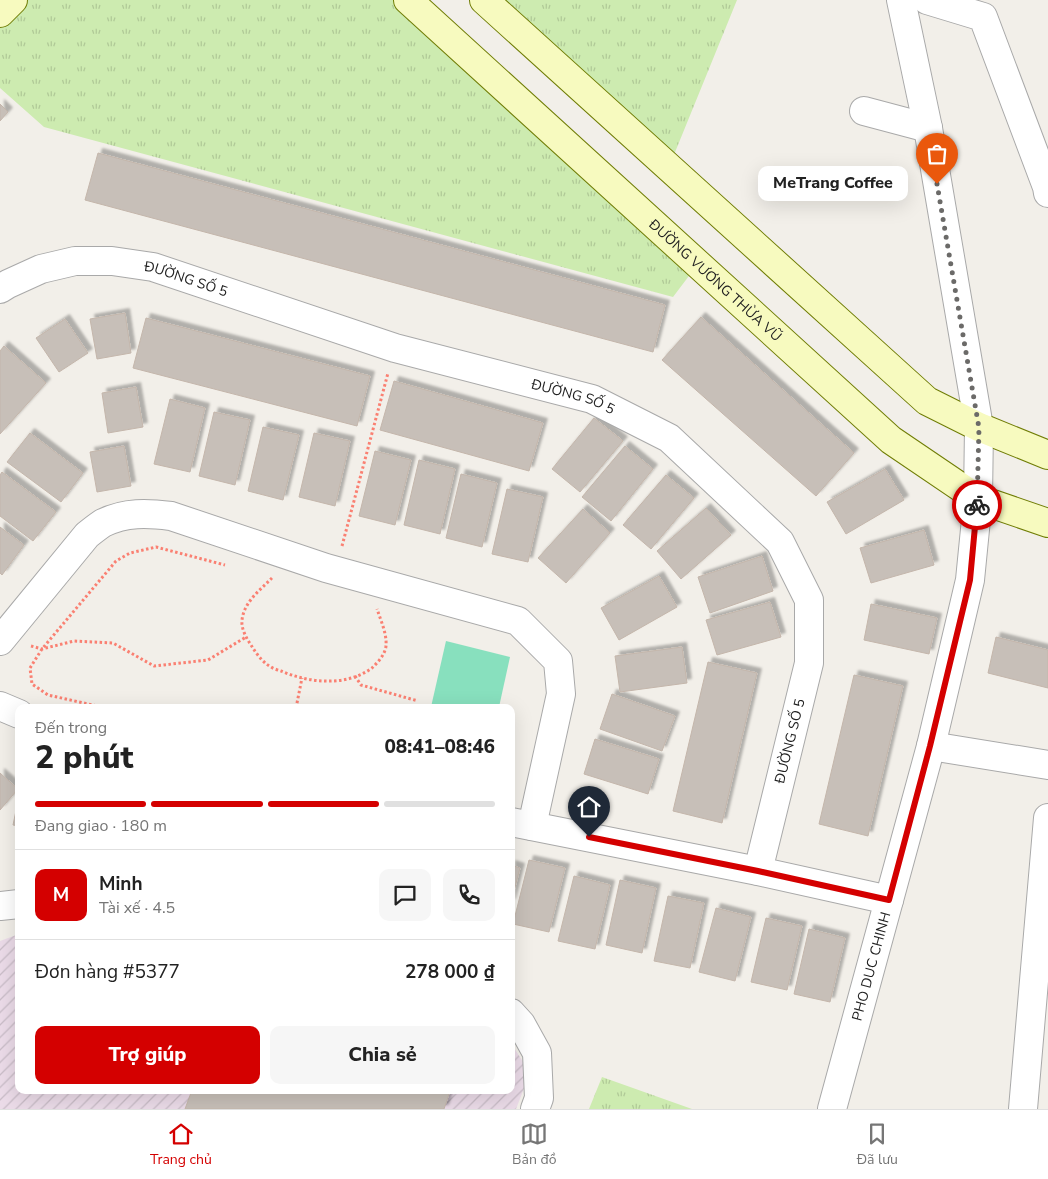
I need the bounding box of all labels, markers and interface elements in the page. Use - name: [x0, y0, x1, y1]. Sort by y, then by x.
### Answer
- pin: [916, 133, 958, 184]
- icon: bag: [923, 140, 951, 168]
- callout: MeTrang Coffee: [757, 166, 907, 202]
- text: MeTrang Coffee: [773, 172, 893, 194]
- street label: ĐƯỜNG VƯƠNG THỪA VŨ: [644, 214, 786, 346]
- street label: ĐƯỜNG SỐ 5: [142, 256, 230, 301]
- street label: ĐƯỜNG SỐ 5: [528, 374, 618, 419]
- courier: [952, 480, 1002, 530]
- icon: bike: [963, 491, 991, 519]
- street label: ĐƯỜNG SỐ 5: [769, 696, 810, 786]
- text: Đến trong: [35, 717, 107, 739]
- text: 08:41–08:46: [384, 734, 495, 760]
- text: 2 phút: [35, 736, 133, 779]
- pin: [568, 786, 610, 837]
- icon: home: [575, 793, 603, 821]
- text: Đang giao · 180 m: [35, 815, 167, 837]
- button: chat: [379, 869, 431, 921]
- button: phone: [443, 869, 495, 921]
- text: Minh: [99, 871, 143, 897]
- text: M: [53, 882, 69, 908]
- text: Tài xế · 4.5: [99, 897, 175, 919]
- street label: PHO DUC CHINH: [847, 910, 895, 1023]
- text: Đơn hàng #5377: [35, 959, 180, 985]
- text: 278 000 ₫: [405, 959, 495, 985]
- button: Trợ giúp: [35, 1026, 260, 1084]
- button: Chia sẻ: [270, 1026, 495, 1084]
- tab: Trang chủ: [150, 1120, 212, 1169]
- tab: Bản đồ: [512, 1120, 556, 1169]
- tab: Đã lưu: [857, 1120, 898, 1169]

